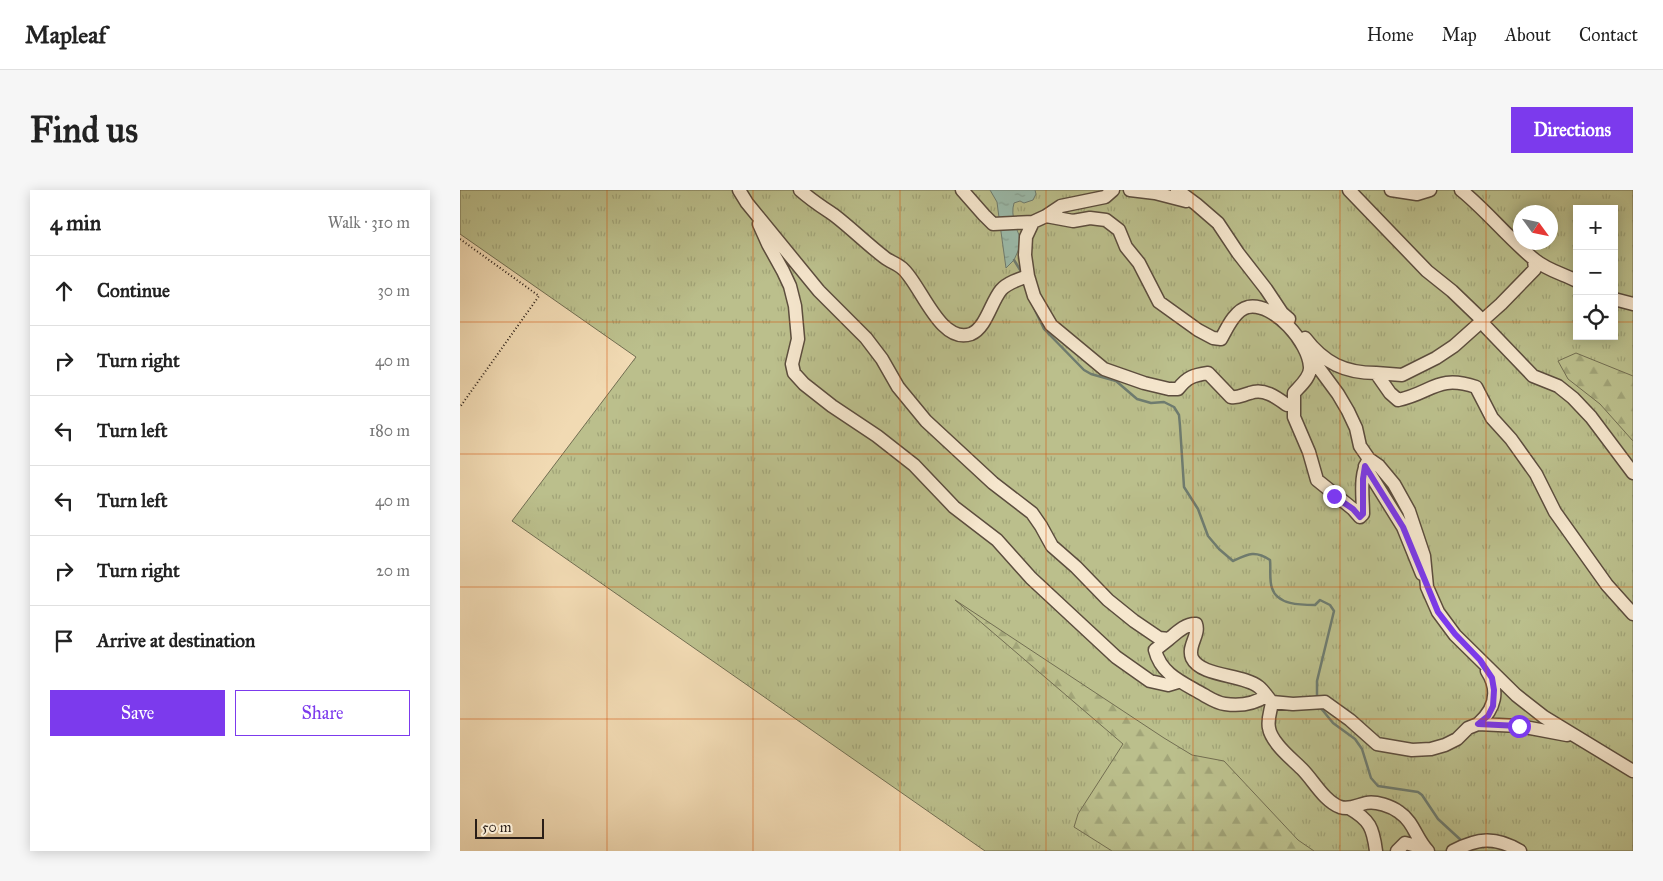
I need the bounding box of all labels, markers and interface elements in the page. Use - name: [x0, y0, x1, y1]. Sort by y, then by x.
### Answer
- text: Mapleaf: [25, 20, 106, 50]
- text: Home: [1367, 24, 1414, 46]
- text: Map: [1442, 24, 1477, 46]
- text: About: [1505, 24, 1551, 46]
- text: Contact: [1579, 24, 1638, 46]
- button: Directions: [1511, 107, 1633, 153]
- text: Find us: [30, 109, 138, 152]
- north arrow: [1513, 205, 1558, 250]
- map controls: [1573, 205, 1618, 340]
- button: +: [1573, 205, 1618, 250]
- text: 4 min: [50, 210, 101, 236]
- text: Walk · 310 m: [328, 213, 410, 232]
- button: −: [1573, 250, 1618, 295]
- icon: ahead: [50, 277, 78, 305]
- text: Continue: [97, 279, 170, 302]
- text: 30 m: [377, 281, 410, 300]
- button: locate: [1573, 295, 1618, 340]
- icon: right: [50, 347, 78, 375]
- text: Turn right: [97, 349, 180, 372]
- text: 40 m: [375, 351, 410, 370]
- icon: left: [50, 417, 78, 445]
- text: Turn left: [97, 419, 167, 442]
- text: 180 m: [369, 421, 410, 440]
- route end: [1323, 485, 1346, 508]
- icon: left: [50, 487, 78, 515]
- text: Turn left: [97, 489, 167, 512]
- text: 40 m: [375, 491, 410, 510]
- icon: right: [50, 557, 78, 585]
- text: Turn right: [97, 559, 180, 582]
- text: 20 m: [376, 561, 410, 580]
- icon: arrive: [50, 627, 78, 655]
- text: Arrive at destination: [97, 629, 255, 652]
- button: Save: [50, 690, 225, 736]
- button: Share: [235, 690, 410, 736]
- route start: [1508, 715, 1531, 738]
- scale bar: [475, 816, 544, 839]
- text: 50 m: [482, 819, 511, 836]

